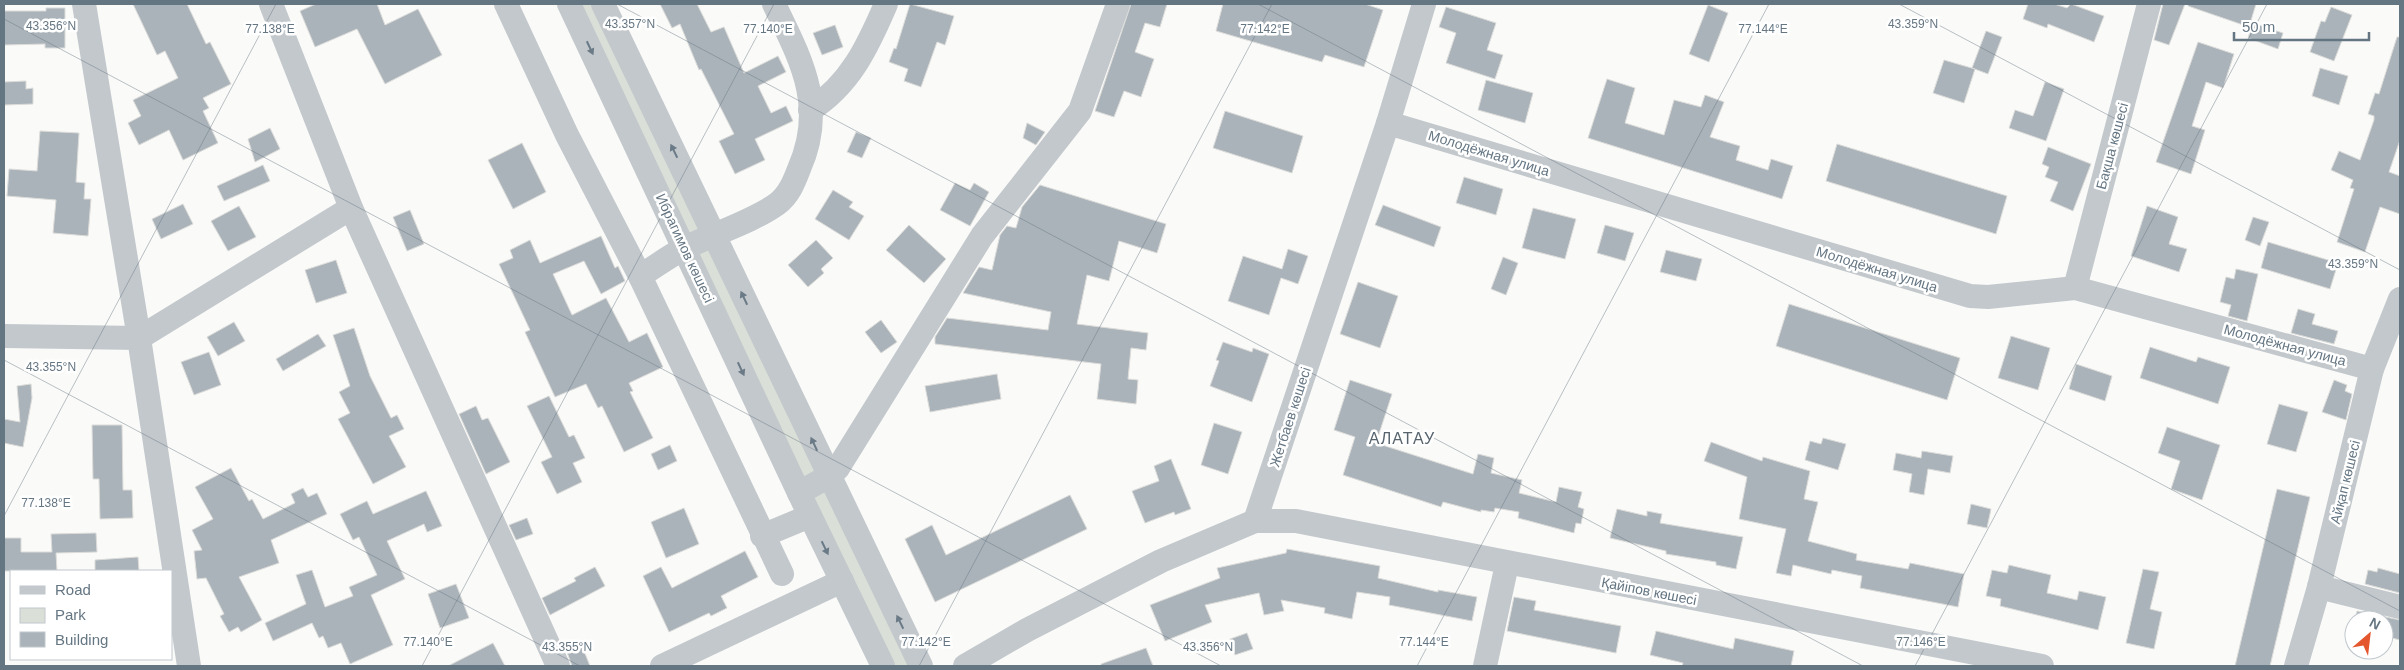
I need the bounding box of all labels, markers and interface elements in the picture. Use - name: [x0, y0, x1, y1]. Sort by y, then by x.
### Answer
- scale bar: [2234, 10, 2369, 42]
- text: 43.357°N: [605, 17, 655, 31]
- text: 43.359°N: [1888, 17, 1938, 31]
- text: 50 m: [2242, 18, 2275, 35]
- text: 43.356°N: [26, 19, 76, 33]
- text: 77.138°E: [245, 22, 295, 36]
- text: 77.140°E: [743, 22, 793, 36]
- text: 77.142°E: [1240, 22, 1290, 36]
- text: 77.144°E: [1738, 22, 1788, 36]
- one-way arrow: [586, 41, 594, 55]
- street label: Бақша көшесі: [2093, 101, 2131, 191]
- street label: Молодёжная улица: [1426, 127, 1552, 179]
- one-way arrow: [670, 144, 678, 158]
- street label: Ибрагимов көшесі: [653, 191, 717, 305]
- street label: Молодёжная улица: [1814, 243, 1940, 295]
- text: 43.359°N: [2328, 257, 2378, 271]
- one-way arrow: [740, 291, 748, 305]
- street label: Молодёжная улица: [2222, 321, 2348, 369]
- text: 43.355°N: [26, 360, 76, 374]
- one-way arrow: [737, 362, 745, 376]
- street label: Жетбаев көшесі: [1266, 365, 1314, 469]
- district label: АЛАТАУ: [1369, 430, 1435, 447]
- one-way arrow: [810, 437, 818, 451]
- street label: Айқап көшесі: [2327, 439, 2363, 525]
- text: 77.138°E: [21, 496, 71, 510]
- one-way arrow: [821, 540, 830, 555]
- legend: [10, 570, 172, 660]
- street label: Қайіпов көшесі: [1600, 574, 1698, 608]
- text: Road: [55, 581, 91, 598]
- text: Park: [55, 606, 86, 623]
- north arrow: [2344, 610, 2394, 660]
- text: N: [2367, 614, 2383, 633]
- one-way arrow: [895, 615, 903, 629]
- text: Building: [55, 631, 108, 648]
- text: 77.140°E: [403, 635, 453, 649]
- text: 77.142°E: [901, 635, 951, 649]
- text: 77.144°E: [1399, 635, 1449, 649]
- text: 77.146°E: [1896, 635, 1946, 649]
- text: 43.355°N: [542, 640, 592, 654]
- text: 43.356°N: [1183, 640, 1233, 654]

